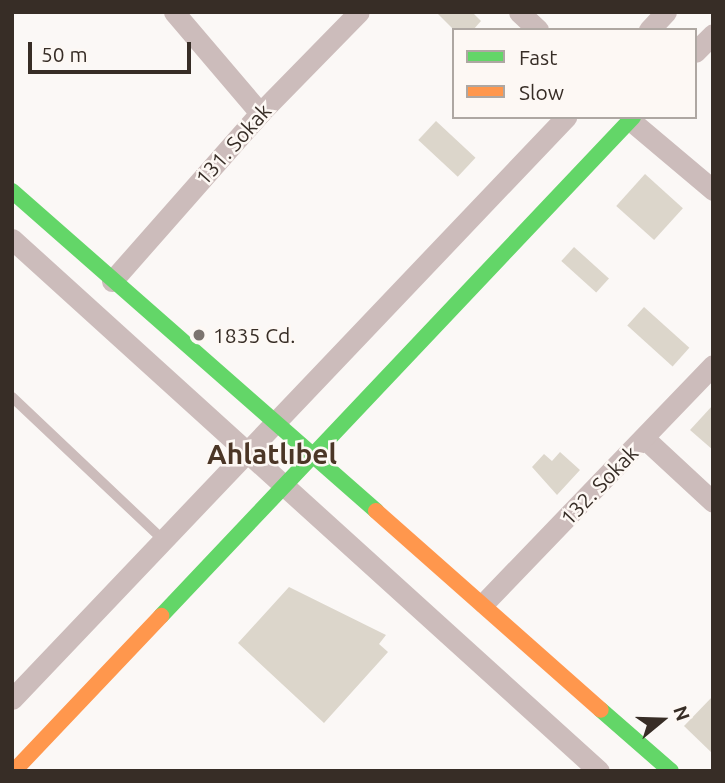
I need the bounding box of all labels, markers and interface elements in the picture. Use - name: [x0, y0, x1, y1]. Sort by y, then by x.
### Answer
- scale bar: [32, 28, 194, 72]
- legend: [452, 28, 697, 119]
- text: 50 m: [41, 42, 88, 66]
- text: Fast: [519, 45, 557, 69]
- text: Slow: [519, 80, 564, 104]
- street label: 131. Sokak: [190, 98, 276, 190]
- place label: 1835 Cd.: [213, 322, 295, 348]
- marker: 1835 Cd.: [191, 327, 207, 343]
- district label: Ahlatlıbel: [207, 437, 337, 471]
- street label: 132. Sokak: [555, 440, 643, 530]
- north arrow: [627, 685, 697, 755]
- text: N: [669, 703, 695, 723]

